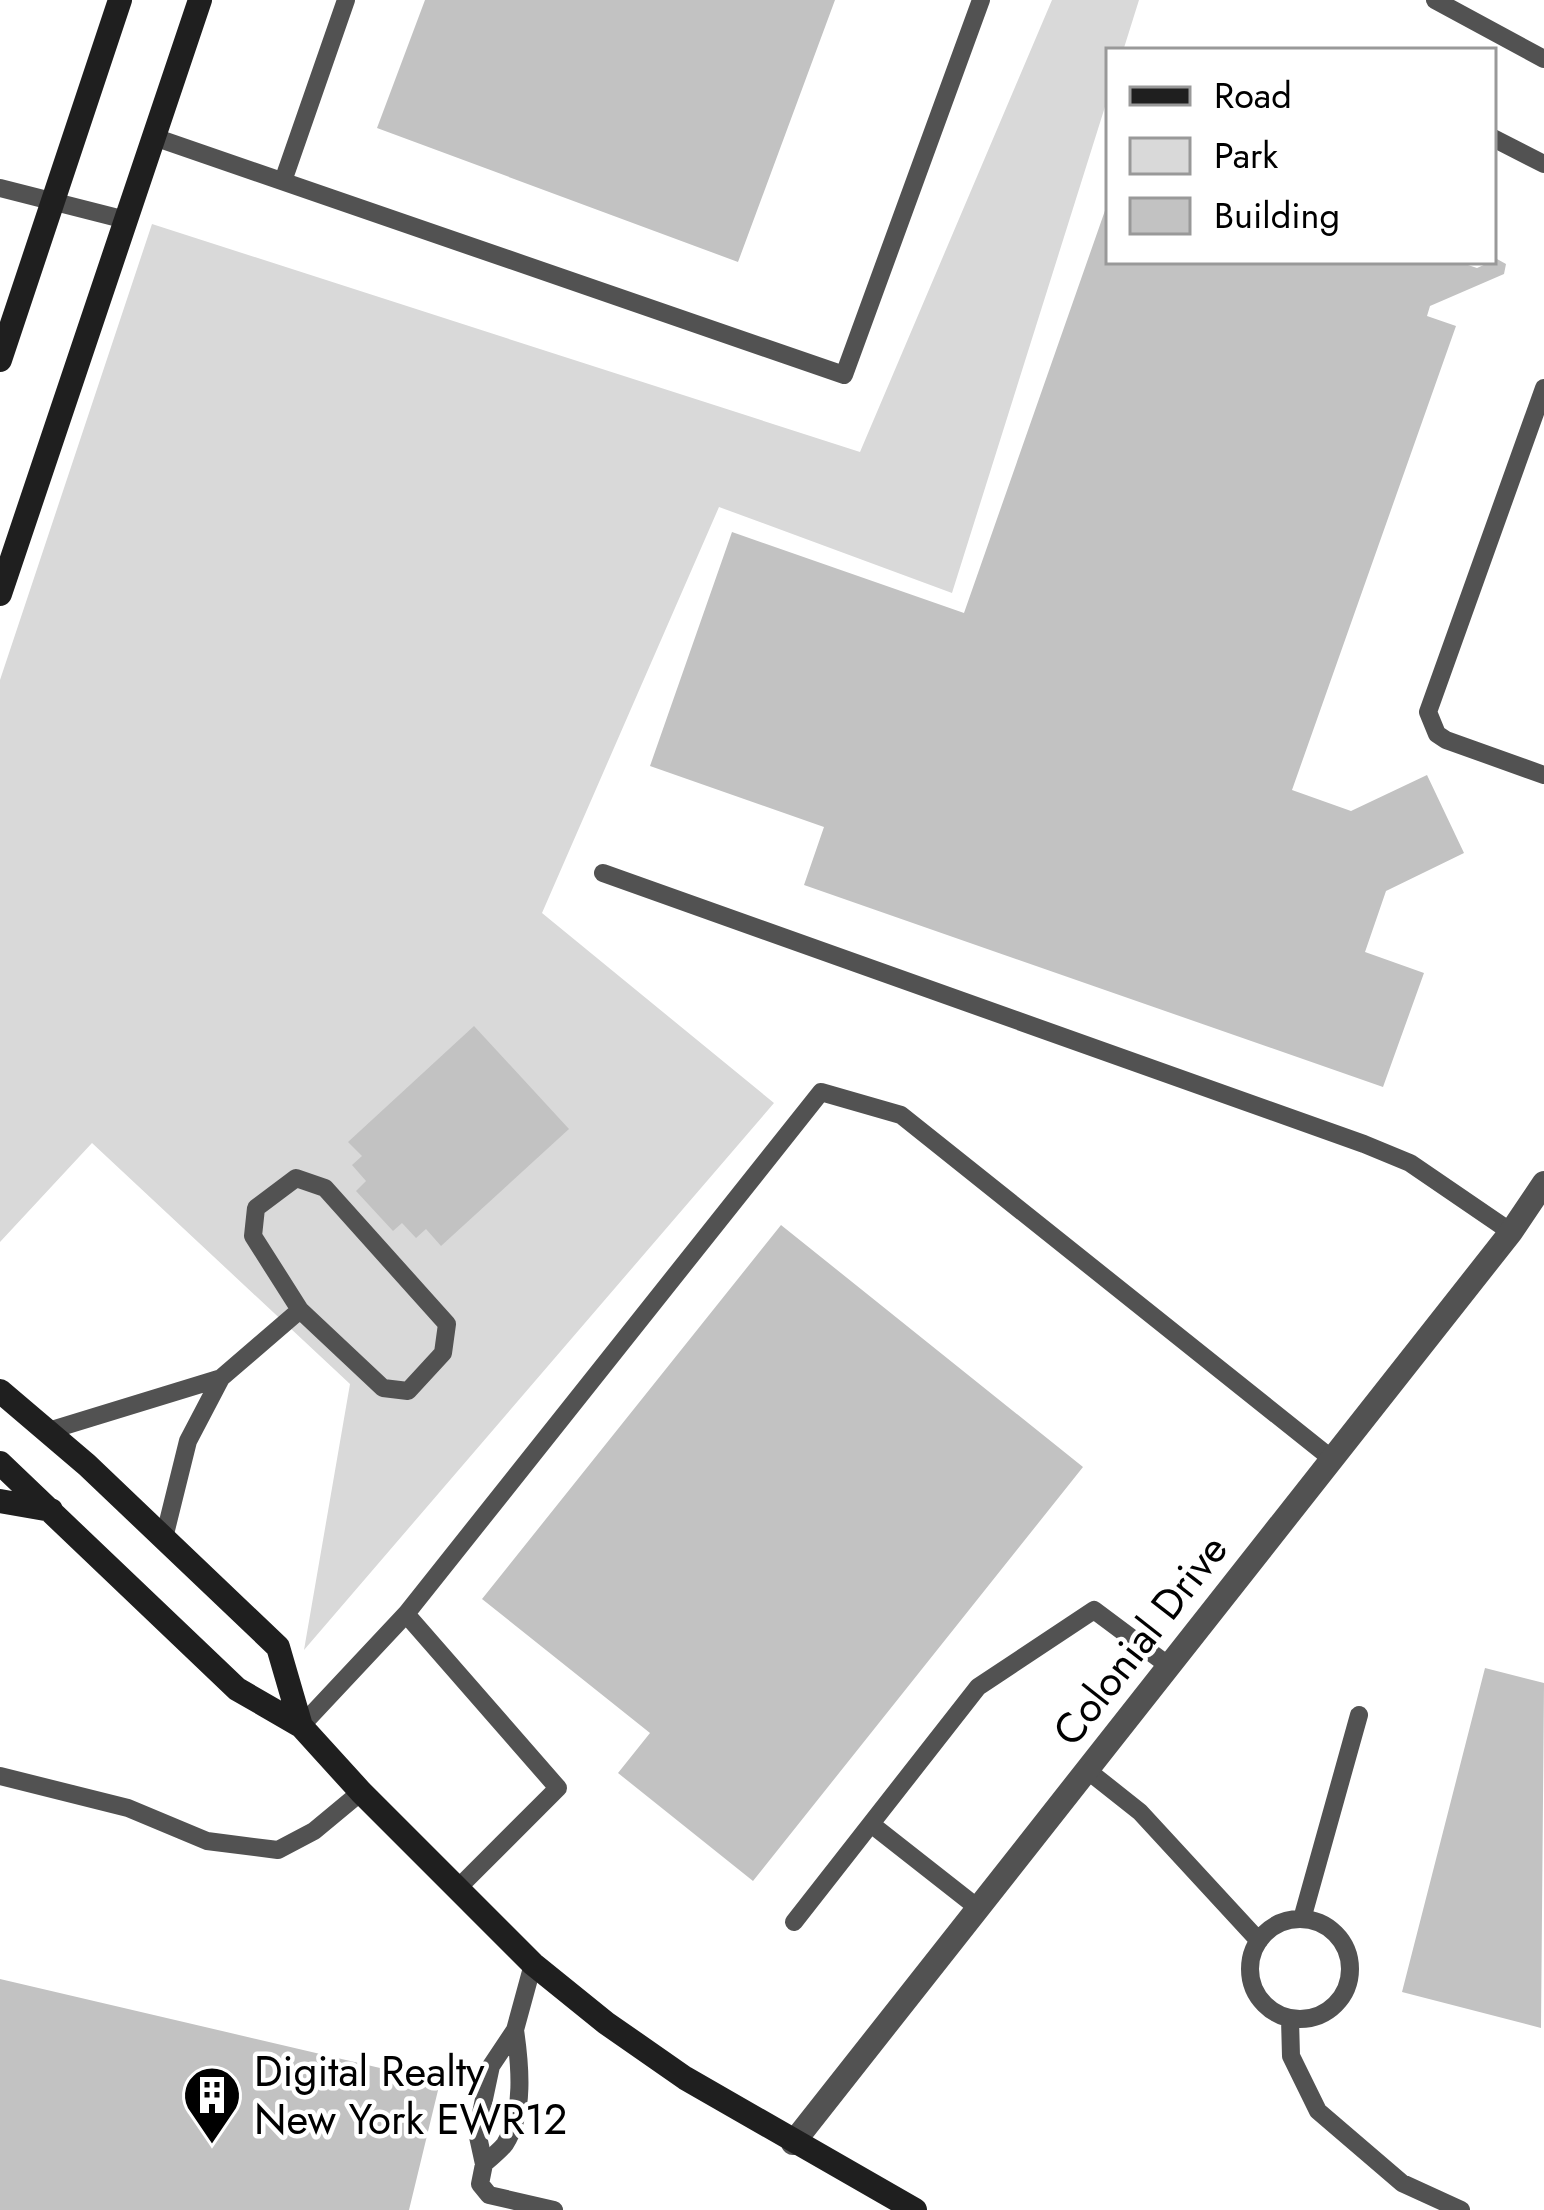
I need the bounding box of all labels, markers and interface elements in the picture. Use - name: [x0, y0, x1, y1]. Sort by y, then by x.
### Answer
- legend: [1106, 48, 1496, 264]
- text: Road: [1214, 69, 1292, 121]
- text: Park: [1214, 129, 1278, 181]
- text: Building: [1214, 189, 1340, 241]
- street label: Colonial Drive: [1038, 1522, 1242, 1758]
- place label: Digital Realty New York EWR12: [254, 2041, 568, 2150]
- building icon: Digital Realty New York EWR12: [181, 2064, 243, 2146]

